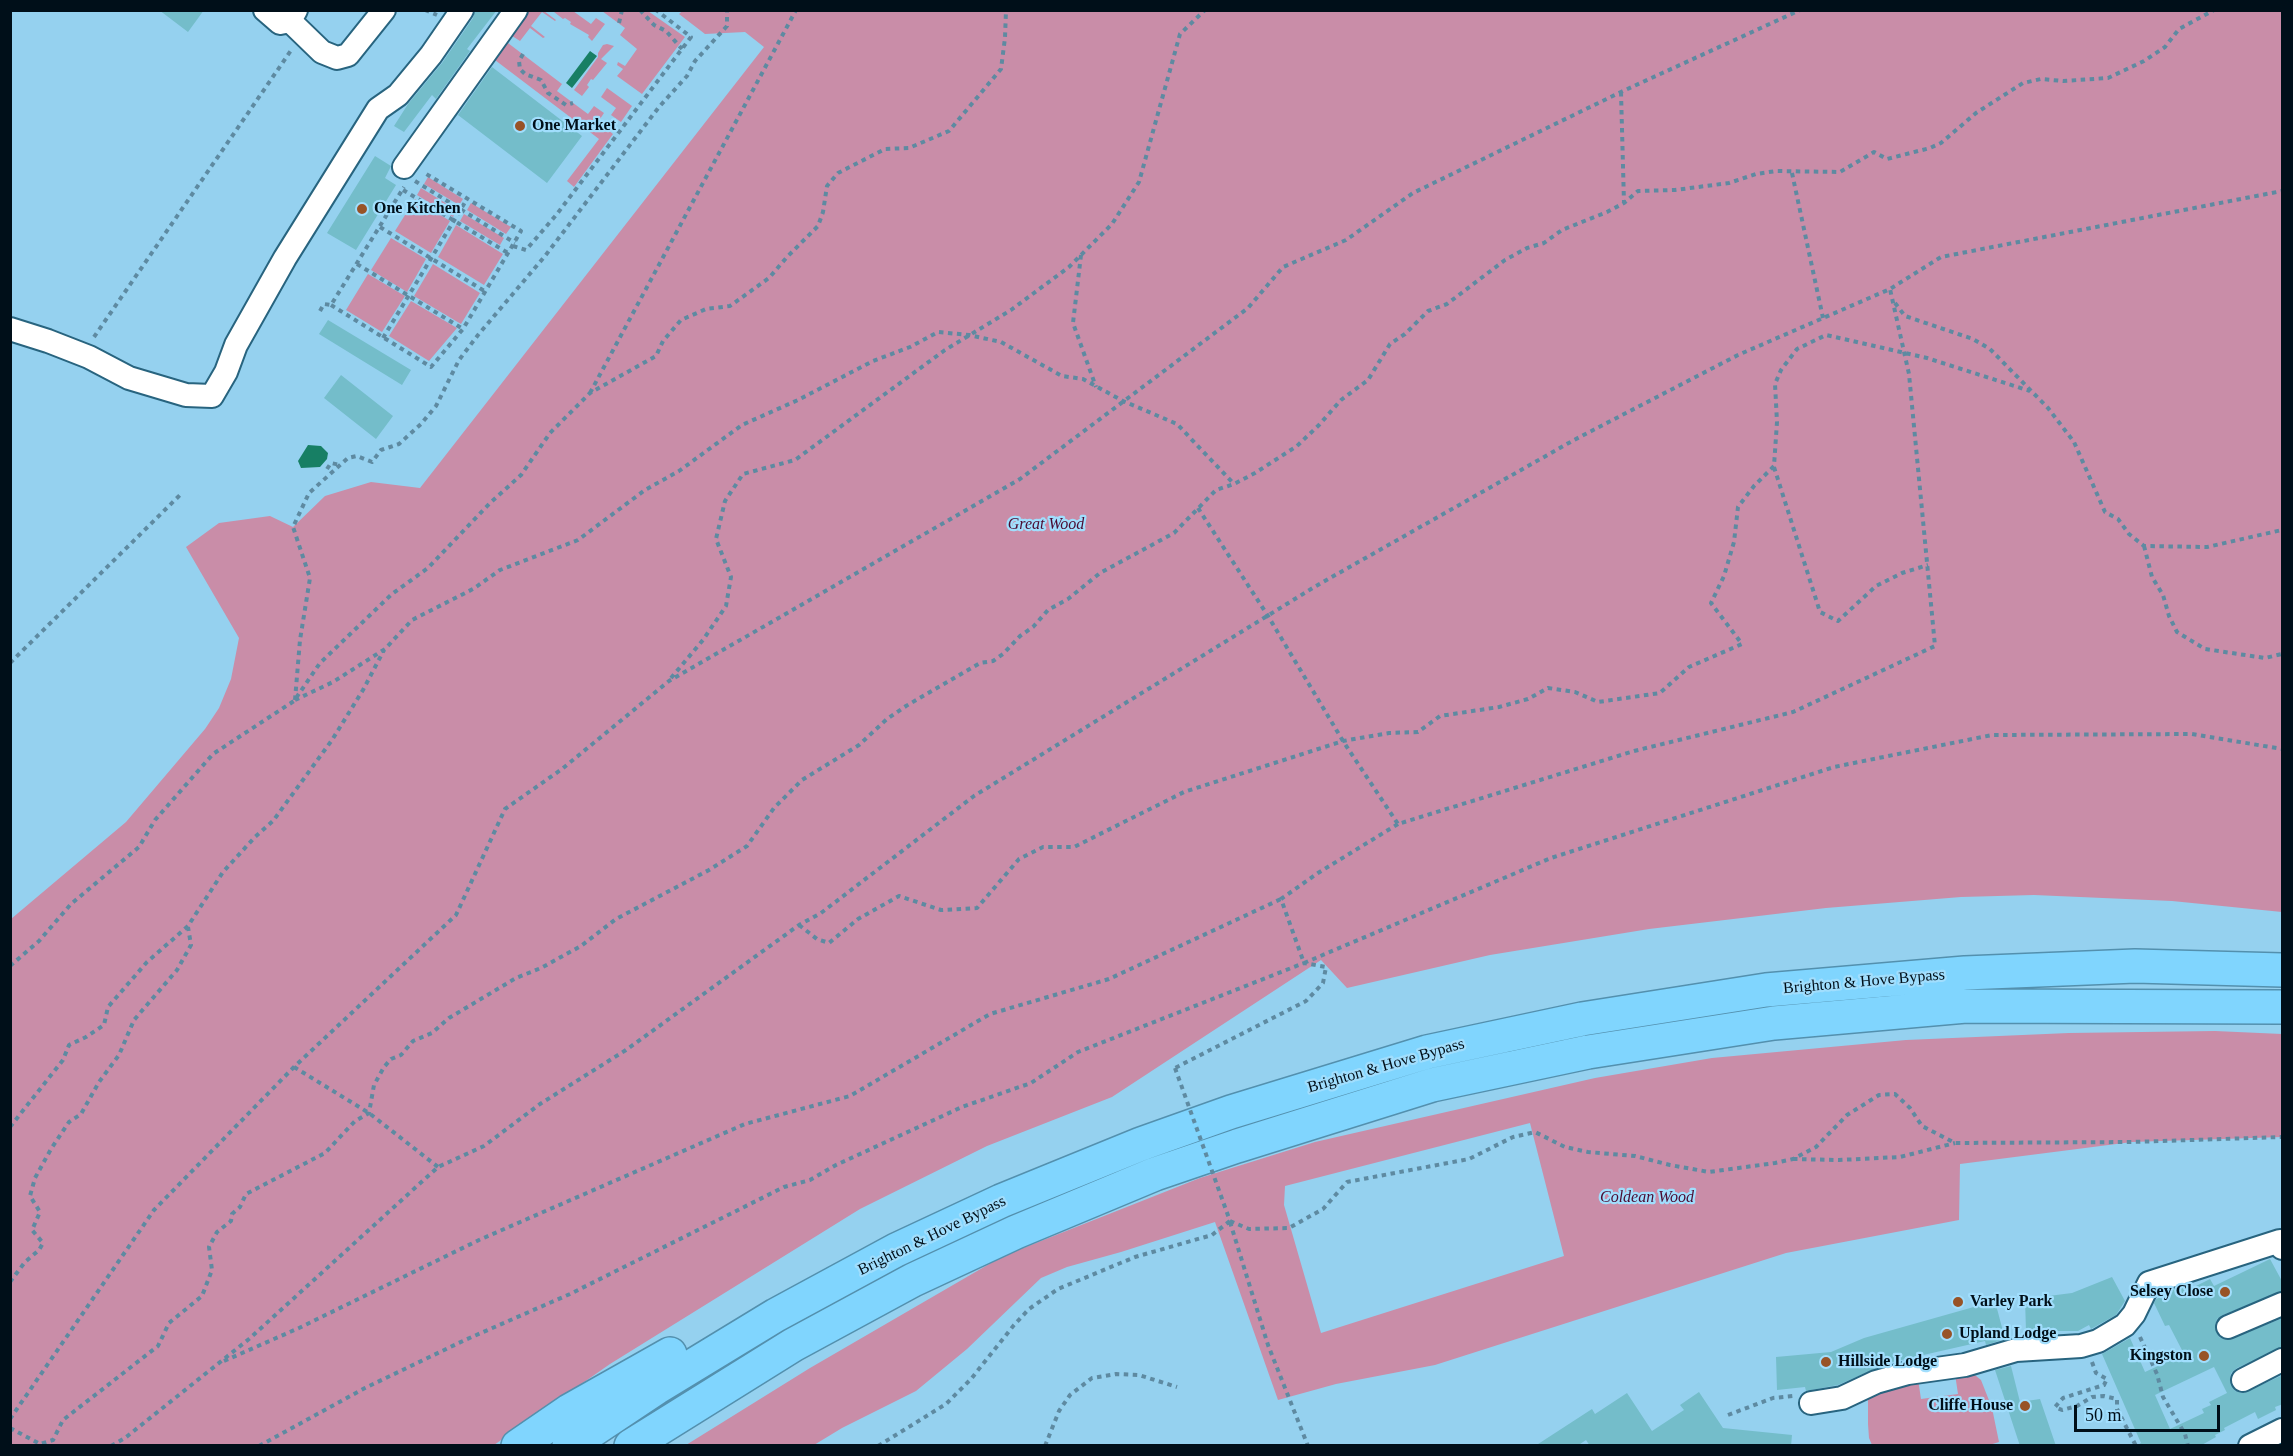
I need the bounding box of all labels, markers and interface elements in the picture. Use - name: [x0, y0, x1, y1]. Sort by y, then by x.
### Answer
- place label: One Market: [532, 116, 616, 136]
- marker: One Market: [513, 119, 527, 133]
- place label: One Kitchen: [374, 199, 461, 219]
- marker: One Kitchen: [355, 202, 369, 216]
- park label: Great Wood: [1008, 515, 1084, 535]
- street label: Brighton & Hove Bypass: [1782, 965, 1946, 999]
- street label: Brighton & Hove Bypass: [1305, 1034, 1467, 1098]
- park label: Coldean Wood: [1600, 1188, 1694, 1208]
- street label: Brighton & Hove Bypass: [855, 1192, 1009, 1280]
- place label: Selsey Close: [2130, 1282, 2213, 1302]
- marker: Selsey Close: [2218, 1285, 2232, 1299]
- place label: Varley Park: [1970, 1292, 2053, 1312]
- marker: Varley Park: [1951, 1295, 1965, 1309]
- place label: Upland Lodge: [1959, 1324, 2056, 1344]
- marker: Upland Lodge: [1940, 1327, 1954, 1341]
- place label: Kingston: [2130, 1346, 2192, 1366]
- marker: Kingston: [2197, 1349, 2211, 1363]
- place label: Hillside Lodge: [1838, 1352, 1937, 1372]
- marker: Hillside Lodge: [1819, 1355, 1833, 1369]
- scale bar: [2077, 1393, 2222, 1431]
- place label: Cliffe House: [1928, 1396, 2013, 1416]
- marker: Cliffe House: [2018, 1399, 2032, 1413]
- text: 50 m: [2085, 1405, 2122, 1425]

